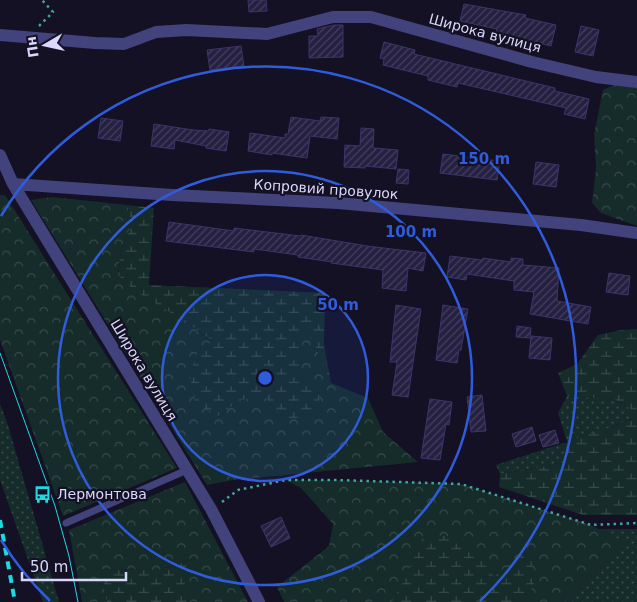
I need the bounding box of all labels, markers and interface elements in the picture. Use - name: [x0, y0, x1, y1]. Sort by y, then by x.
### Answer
- street label: Широка вулиця: [427, 10, 543, 56]
- north arrow: [20, 20, 70, 70]
- text: Пн: [23, 35, 42, 59]
- text: 150 m: [458, 150, 510, 168]
- street label: Копровий провулок: [253, 176, 399, 202]
- text: 100 m: [385, 223, 437, 241]
- text: 50 m: [317, 296, 359, 314]
- street label: Широка вулиця: [107, 316, 181, 424]
- centre of rings: [256, 369, 274, 387]
- bus stop icon: Лермонтова: [33, 484, 53, 504]
- place label: Лермонтова: [57, 486, 147, 502]
- scale bar: [22, 550, 126, 582]
- text: 50 m: [30, 558, 68, 576]

